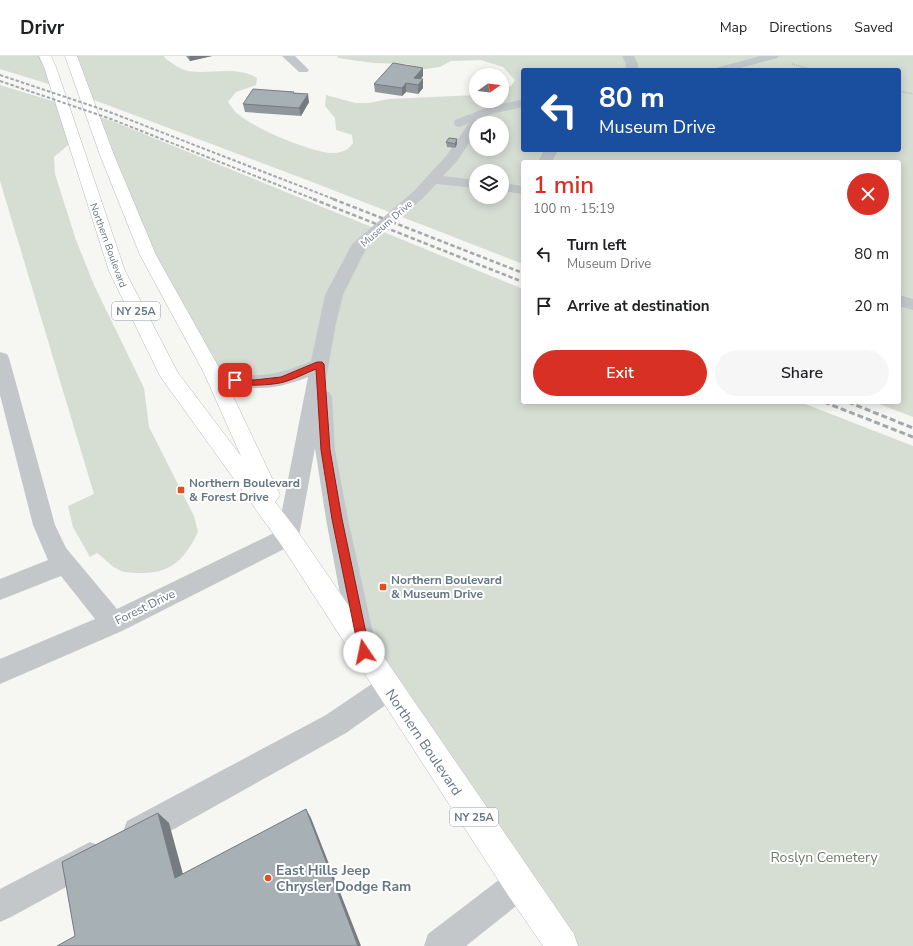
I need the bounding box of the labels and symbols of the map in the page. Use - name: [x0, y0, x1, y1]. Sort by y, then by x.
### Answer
- north arrow: [469, 68, 509, 108]
- street label: Museum Drive: [358, 197, 416, 250]
- street label: Northern Boulevard: [86, 201, 130, 290]
- road number: NY 25A: [112, 302, 160, 320]
- pin: [218, 363, 252, 397]
- place label: Northern Boulevard & Forest Drive: [189, 475, 300, 505]
- marker: Northern Boulevard & Forest Drive: [176, 485, 186, 495]
- place label: Northern Boulevard & Museum Drive: [391, 572, 502, 602]
- marker: Northern Boulevard & Museum Drive: [378, 582, 388, 592]
- street label: Forest Drive: [112, 586, 178, 628]
- position arrow: [343, 631, 385, 673]
- street label: Northern Boulevard: [381, 685, 466, 799]
- road number: NY 25A: [450, 808, 498, 826]
- park label: Roslyn Cemetery: [770, 848, 878, 867]
- place label: East Hills Jeep Chrysler Dodge Ram: [276, 861, 411, 896]
- marker: East Hills Jeep Chrysler Dodge Ram: [263, 873, 273, 883]

